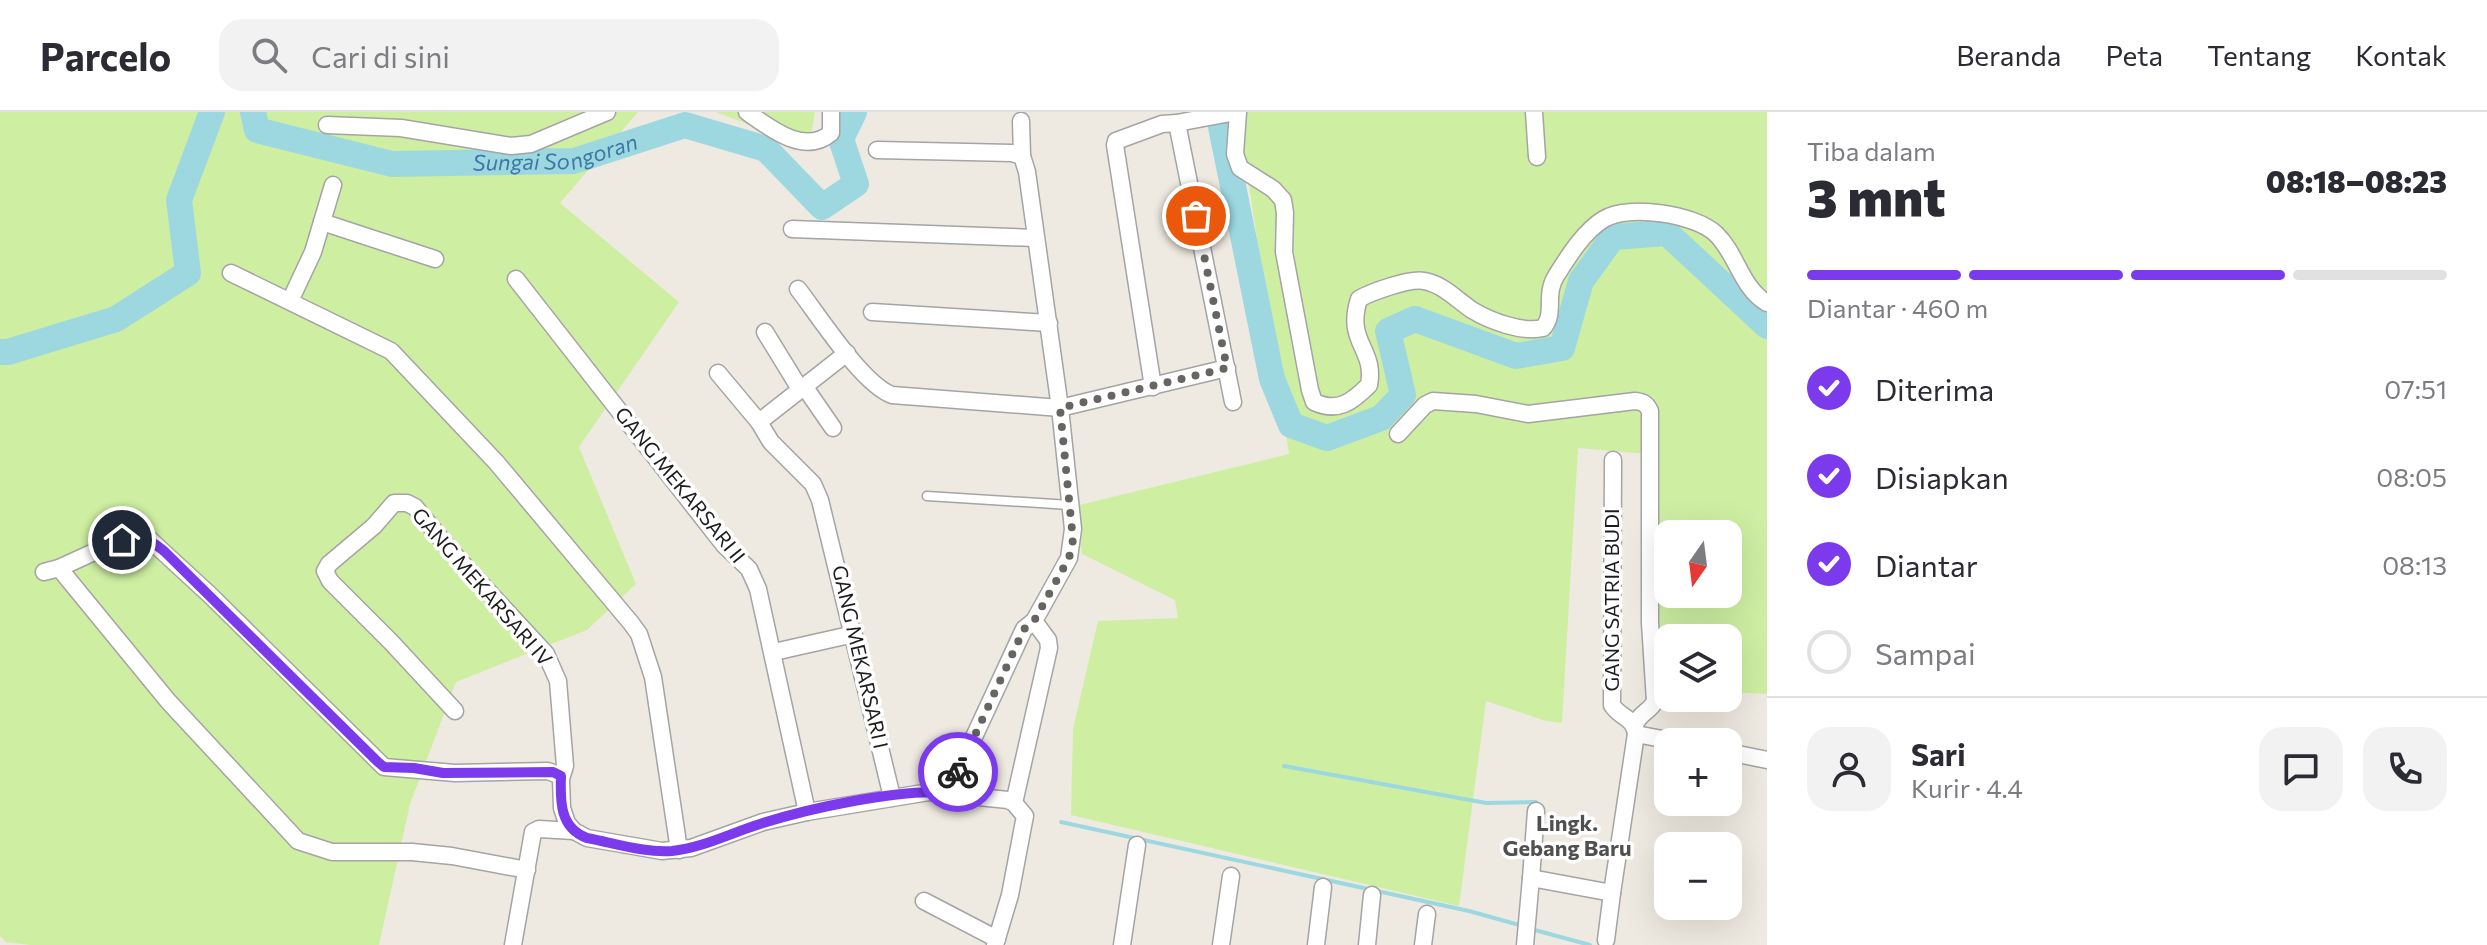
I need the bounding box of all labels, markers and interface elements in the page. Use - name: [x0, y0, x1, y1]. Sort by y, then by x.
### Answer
- search box: [219, 19, 779, 91]
- text: Parcelo: [40, 32, 171, 79]
- icon: search: [247, 33, 291, 77]
- text: Cari di sini: [311, 37, 450, 74]
- text: Beranda: [1956, 38, 2061, 72]
- text: Peta: [2105, 38, 2163, 72]
- text: Tentang: [2207, 38, 2311, 72]
- text: Kontak: [2355, 38, 2447, 72]
- water label: Sungai Songoran: [472, 127, 641, 176]
- text: Tiba dalam: [1807, 135, 1936, 166]
- text: 08:18–08:23: [2266, 162, 2447, 199]
- text: 3 mnt: [1807, 164, 1946, 228]
- pin: [1162, 182, 1230, 250]
- icon: bag: [1174, 194, 1218, 238]
- text: Diantar · 460 m: [1807, 292, 1988, 323]
- icon: check: [1807, 366, 1851, 410]
- text: Diterima: [1875, 370, 1994, 407]
- text: 07:51: [2384, 373, 2447, 404]
- street label: GANG MEKARSARI II: [611, 402, 751, 567]
- icon: check: [1807, 454, 1851, 498]
- text: Disiapkan: [1875, 458, 2009, 495]
- text: 08:05: [2376, 461, 2447, 492]
- street label: GANG MEKARSARI IV: [408, 502, 558, 670]
- pin: [88, 506, 156, 574]
- street label: GANG SATRIA BUDI: [1599, 508, 1623, 692]
- icon: home: [100, 518, 144, 562]
- north arrow: [1654, 520, 1742, 608]
- map controls: [1654, 520, 1742, 920]
- icon: check: [1807, 542, 1851, 586]
- text: Diantar: [1875, 546, 1978, 583]
- text: 08:13: [2382, 549, 2447, 580]
- street label: GANG MEKARSARI I: [828, 563, 894, 751]
- button: layers: [1654, 624, 1742, 712]
- text: Sampai: [1875, 634, 1976, 671]
- button: person: [1807, 727, 1891, 811]
- button: chat: [2259, 727, 2343, 811]
- button: phone: [2363, 727, 2447, 811]
- button: +: [1654, 728, 1742, 816]
- courier: [918, 732, 998, 812]
- text: Sari: [1911, 735, 1966, 772]
- icon: bike: [936, 750, 980, 794]
- text: Kurir · 4.4: [1911, 772, 2023, 803]
- district label: Lingk. Gebang Baru: [1502, 809, 1632, 861]
- button: −: [1654, 832, 1742, 920]

